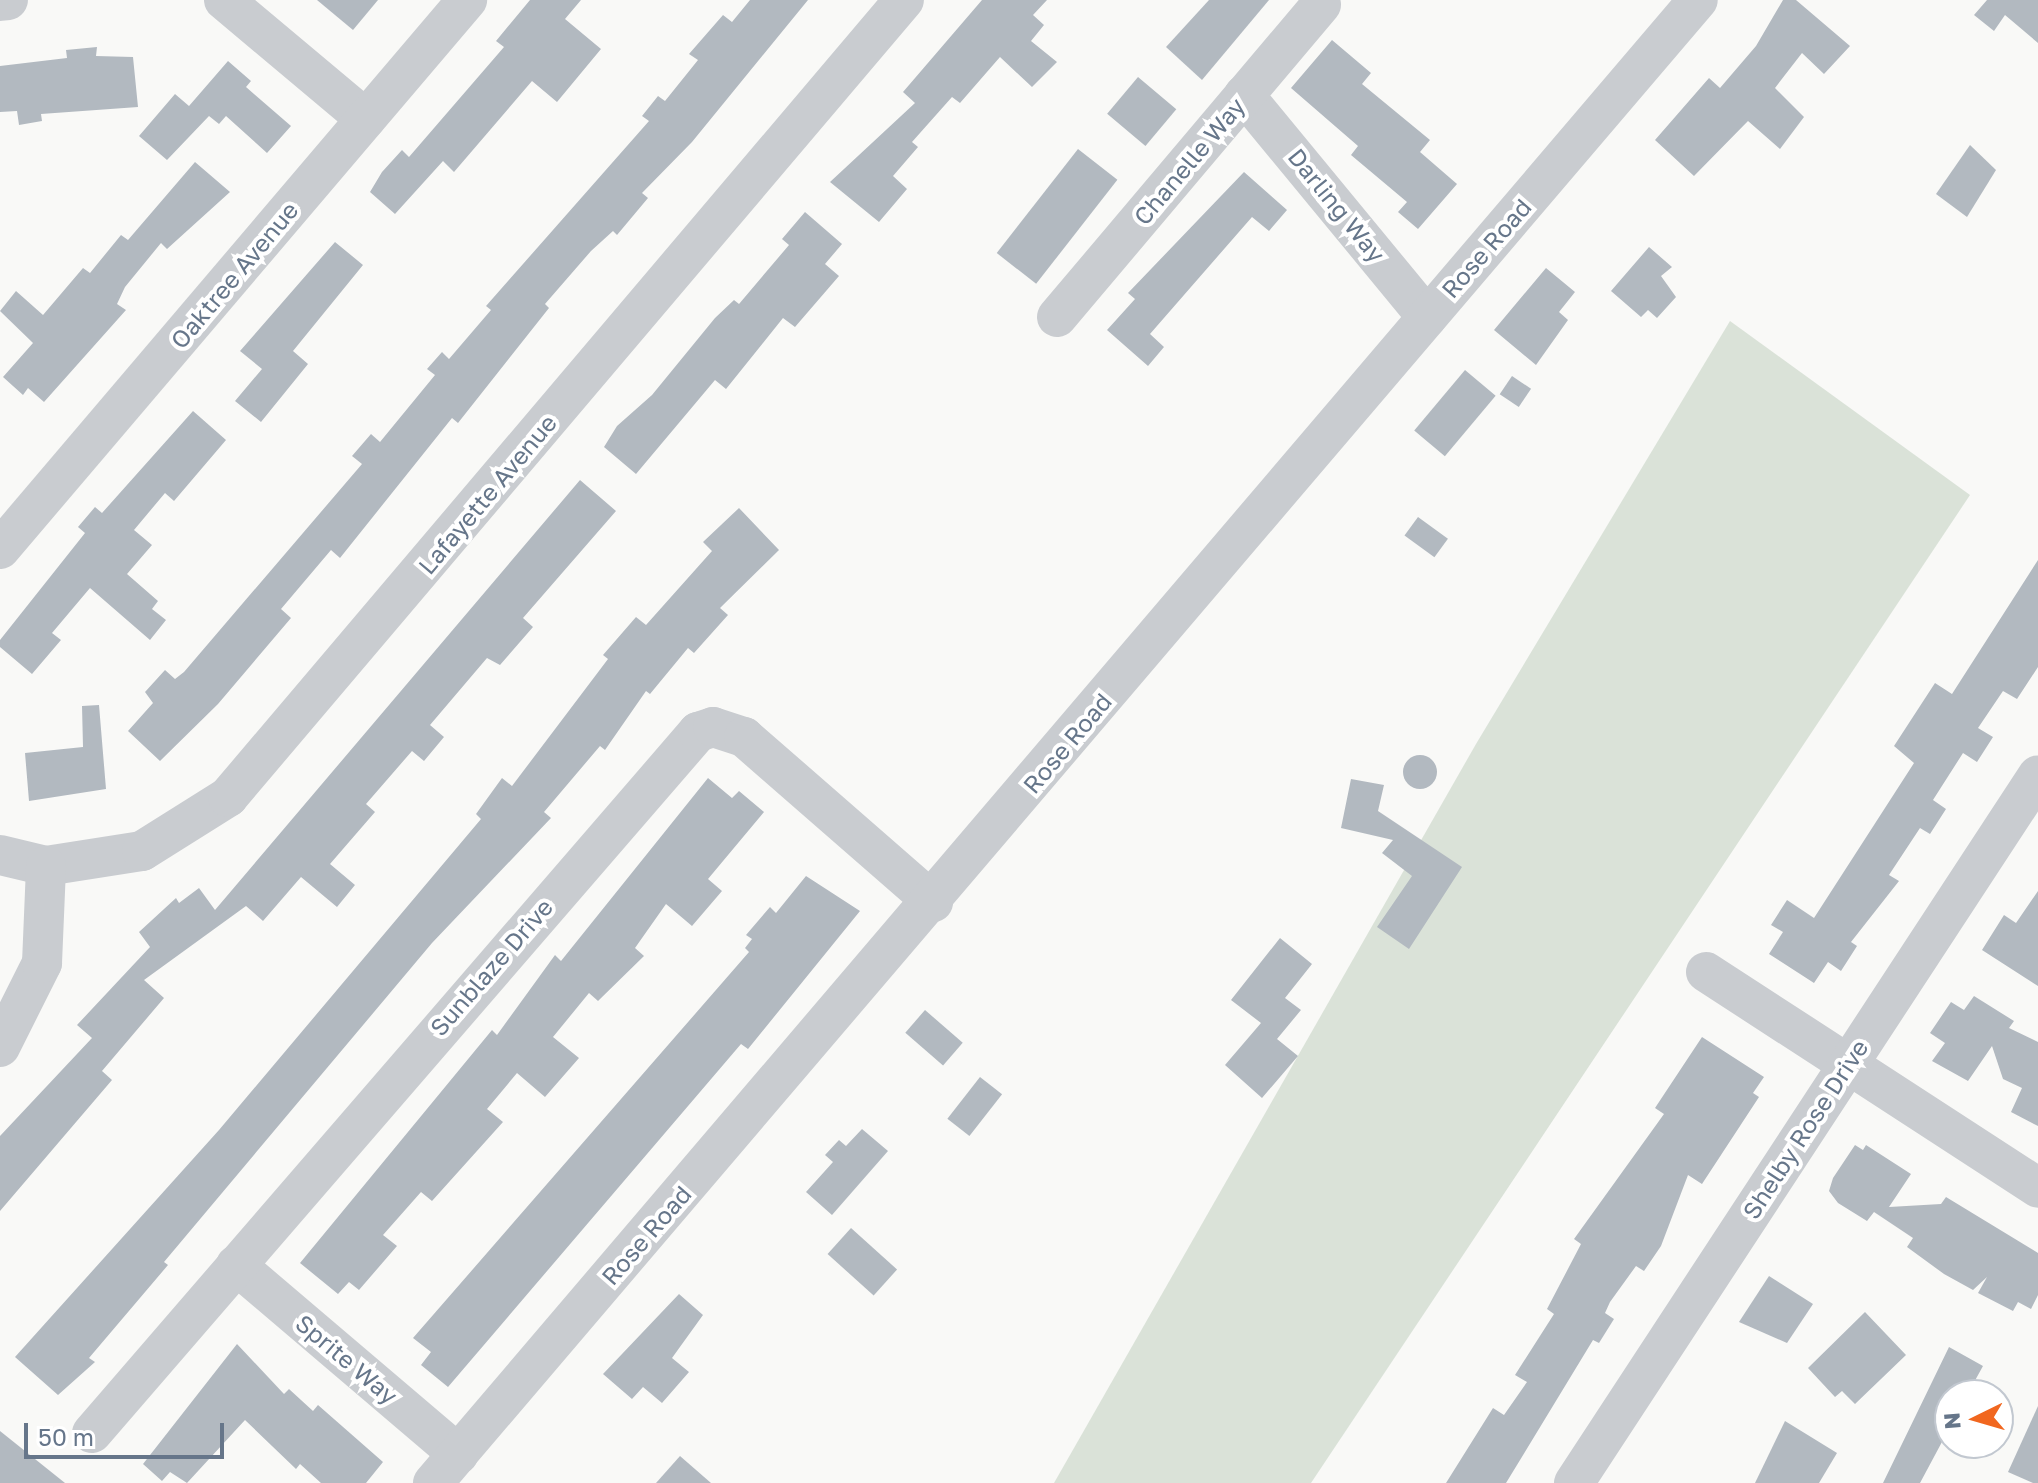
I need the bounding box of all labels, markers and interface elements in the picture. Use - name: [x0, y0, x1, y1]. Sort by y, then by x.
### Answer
- street label: Chanelle Way: [1128, 92, 1250, 230]
- street label: Darling Way: [1282, 142, 1392, 268]
- street label: Rose Road: [1435, 193, 1537, 303]
- street label: Oaktree Avenue: [164, 196, 304, 354]
- street label: Lafayette Avenue: [412, 408, 562, 580]
- street label: Rose Road: [1017, 687, 1117, 799]
- street label: Sunblaze Drive: [424, 893, 558, 1041]
- street label: Shelby Rose Drive: [1736, 1034, 1874, 1224]
- street label: Rose Road: [595, 1180, 697, 1290]
- street label: Sprite Way: [290, 1308, 404, 1410]
- north arrow: [1934, 1379, 2014, 1459]
- scale bar: [28, 1407, 228, 1457]
- text: N: [1937, 1411, 1966, 1430]
- text: 50 m: [38, 1422, 94, 1451]

